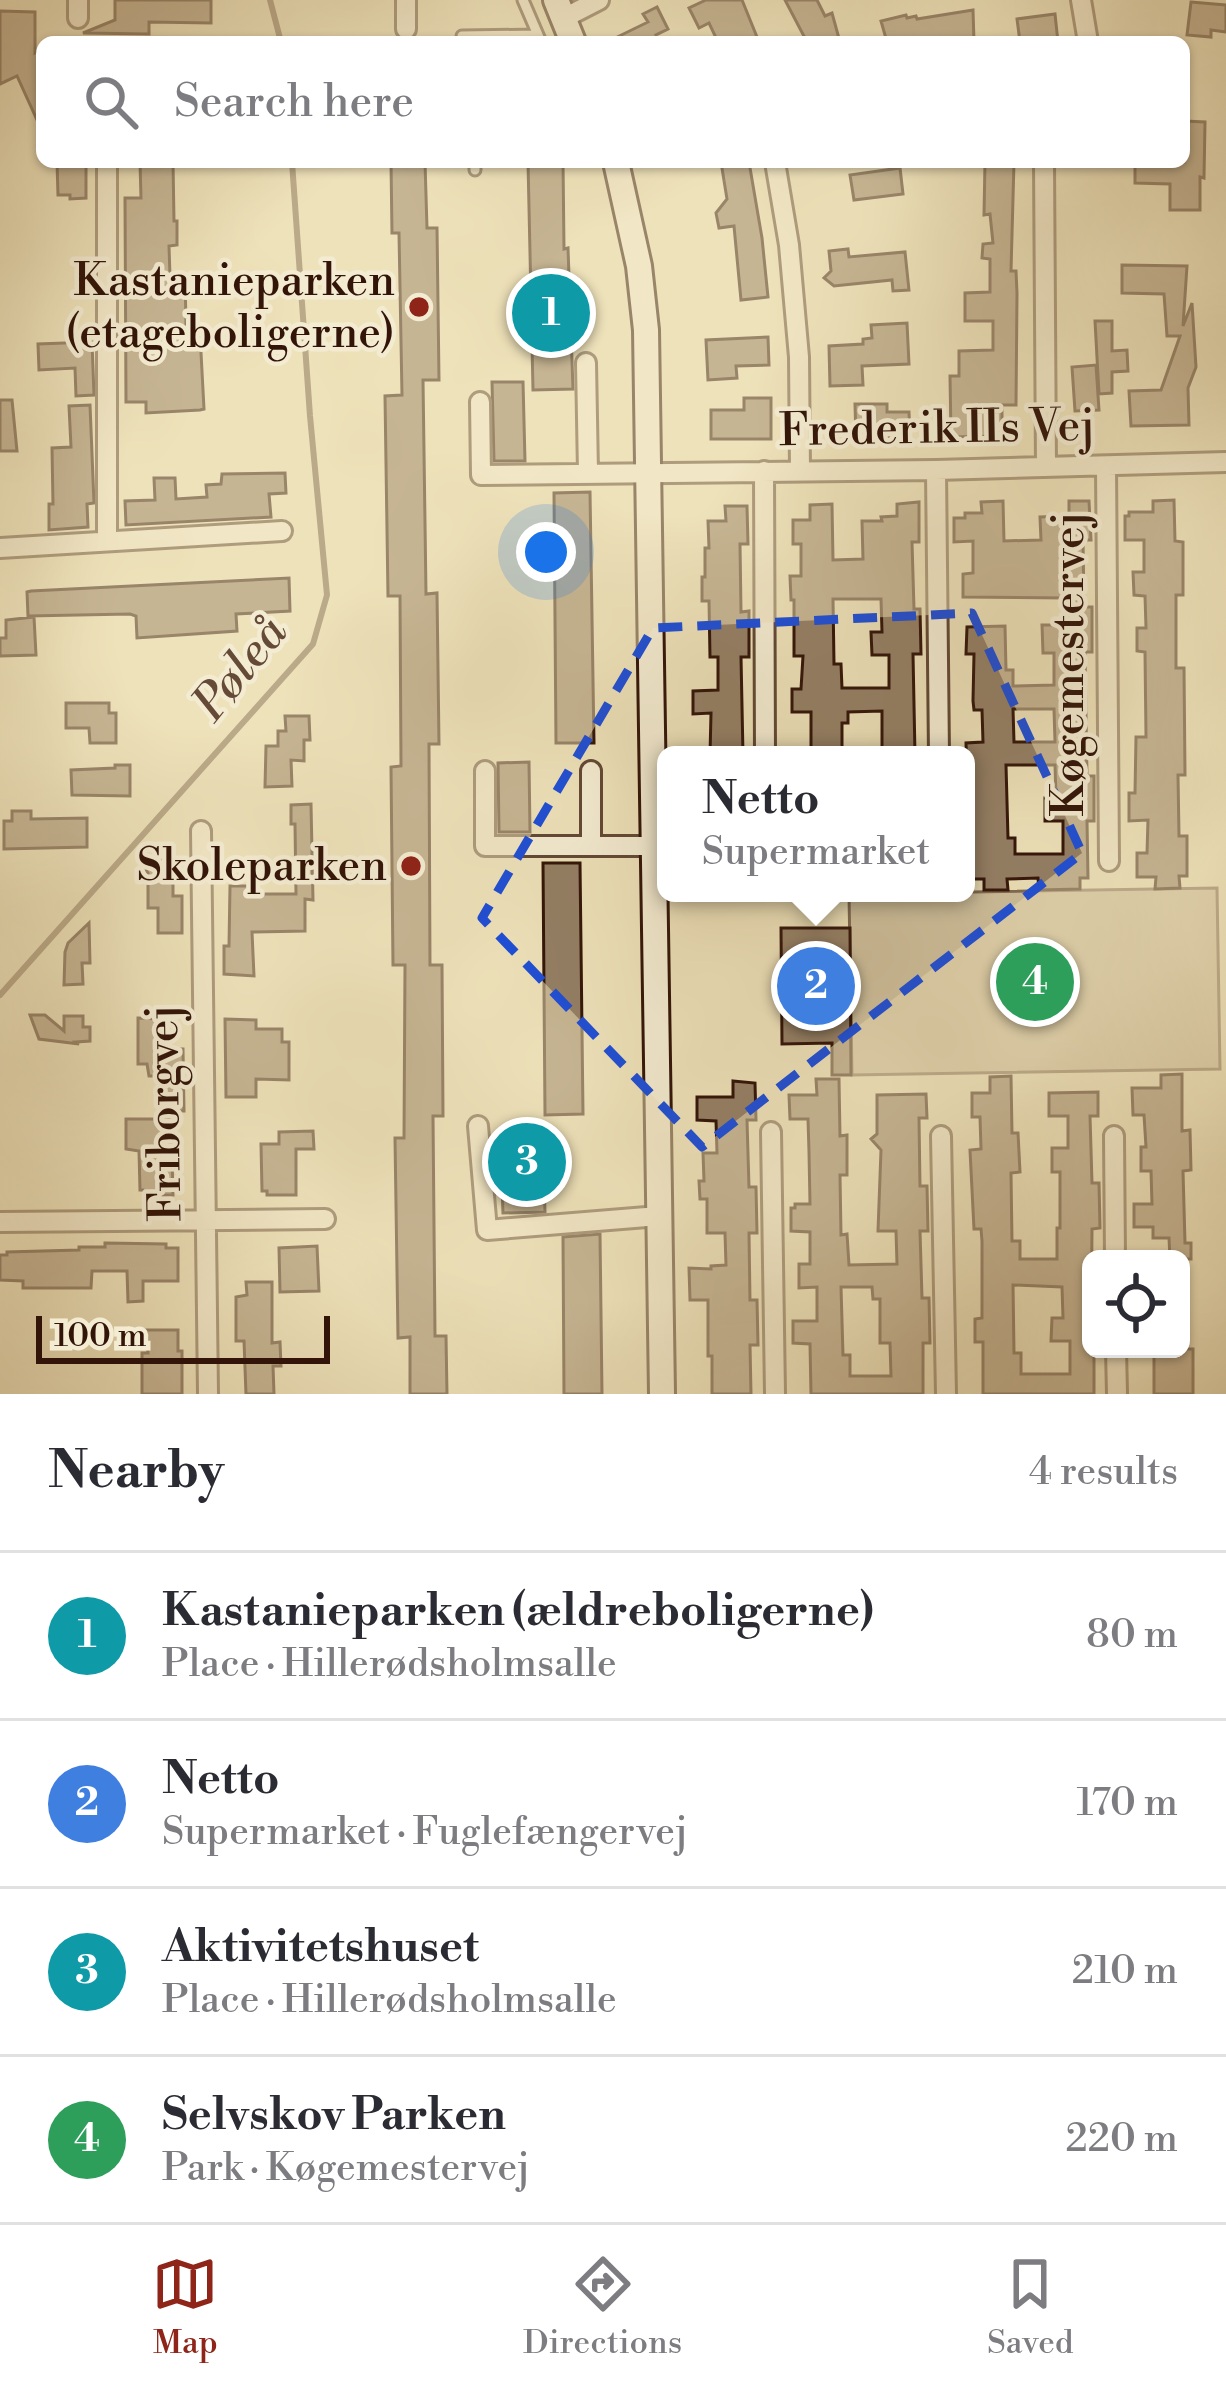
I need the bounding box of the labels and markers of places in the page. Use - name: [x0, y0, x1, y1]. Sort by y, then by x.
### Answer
- place label: Kastanieparken (etageboligerne): [65, 253, 395, 362]
- pin: 1: [512, 268, 590, 358]
- marker: Kastanieparken (etageboligerne): [406, 294, 432, 320]
- place label: Skoleparken: [137, 838, 387, 895]
- marker: Skoleparken: [398, 853, 424, 879]
- pin: 4: [996, 937, 1074, 1027]
- pin: 2: [777, 941, 855, 1031]
- pin: 3: [488, 1117, 566, 1207]

